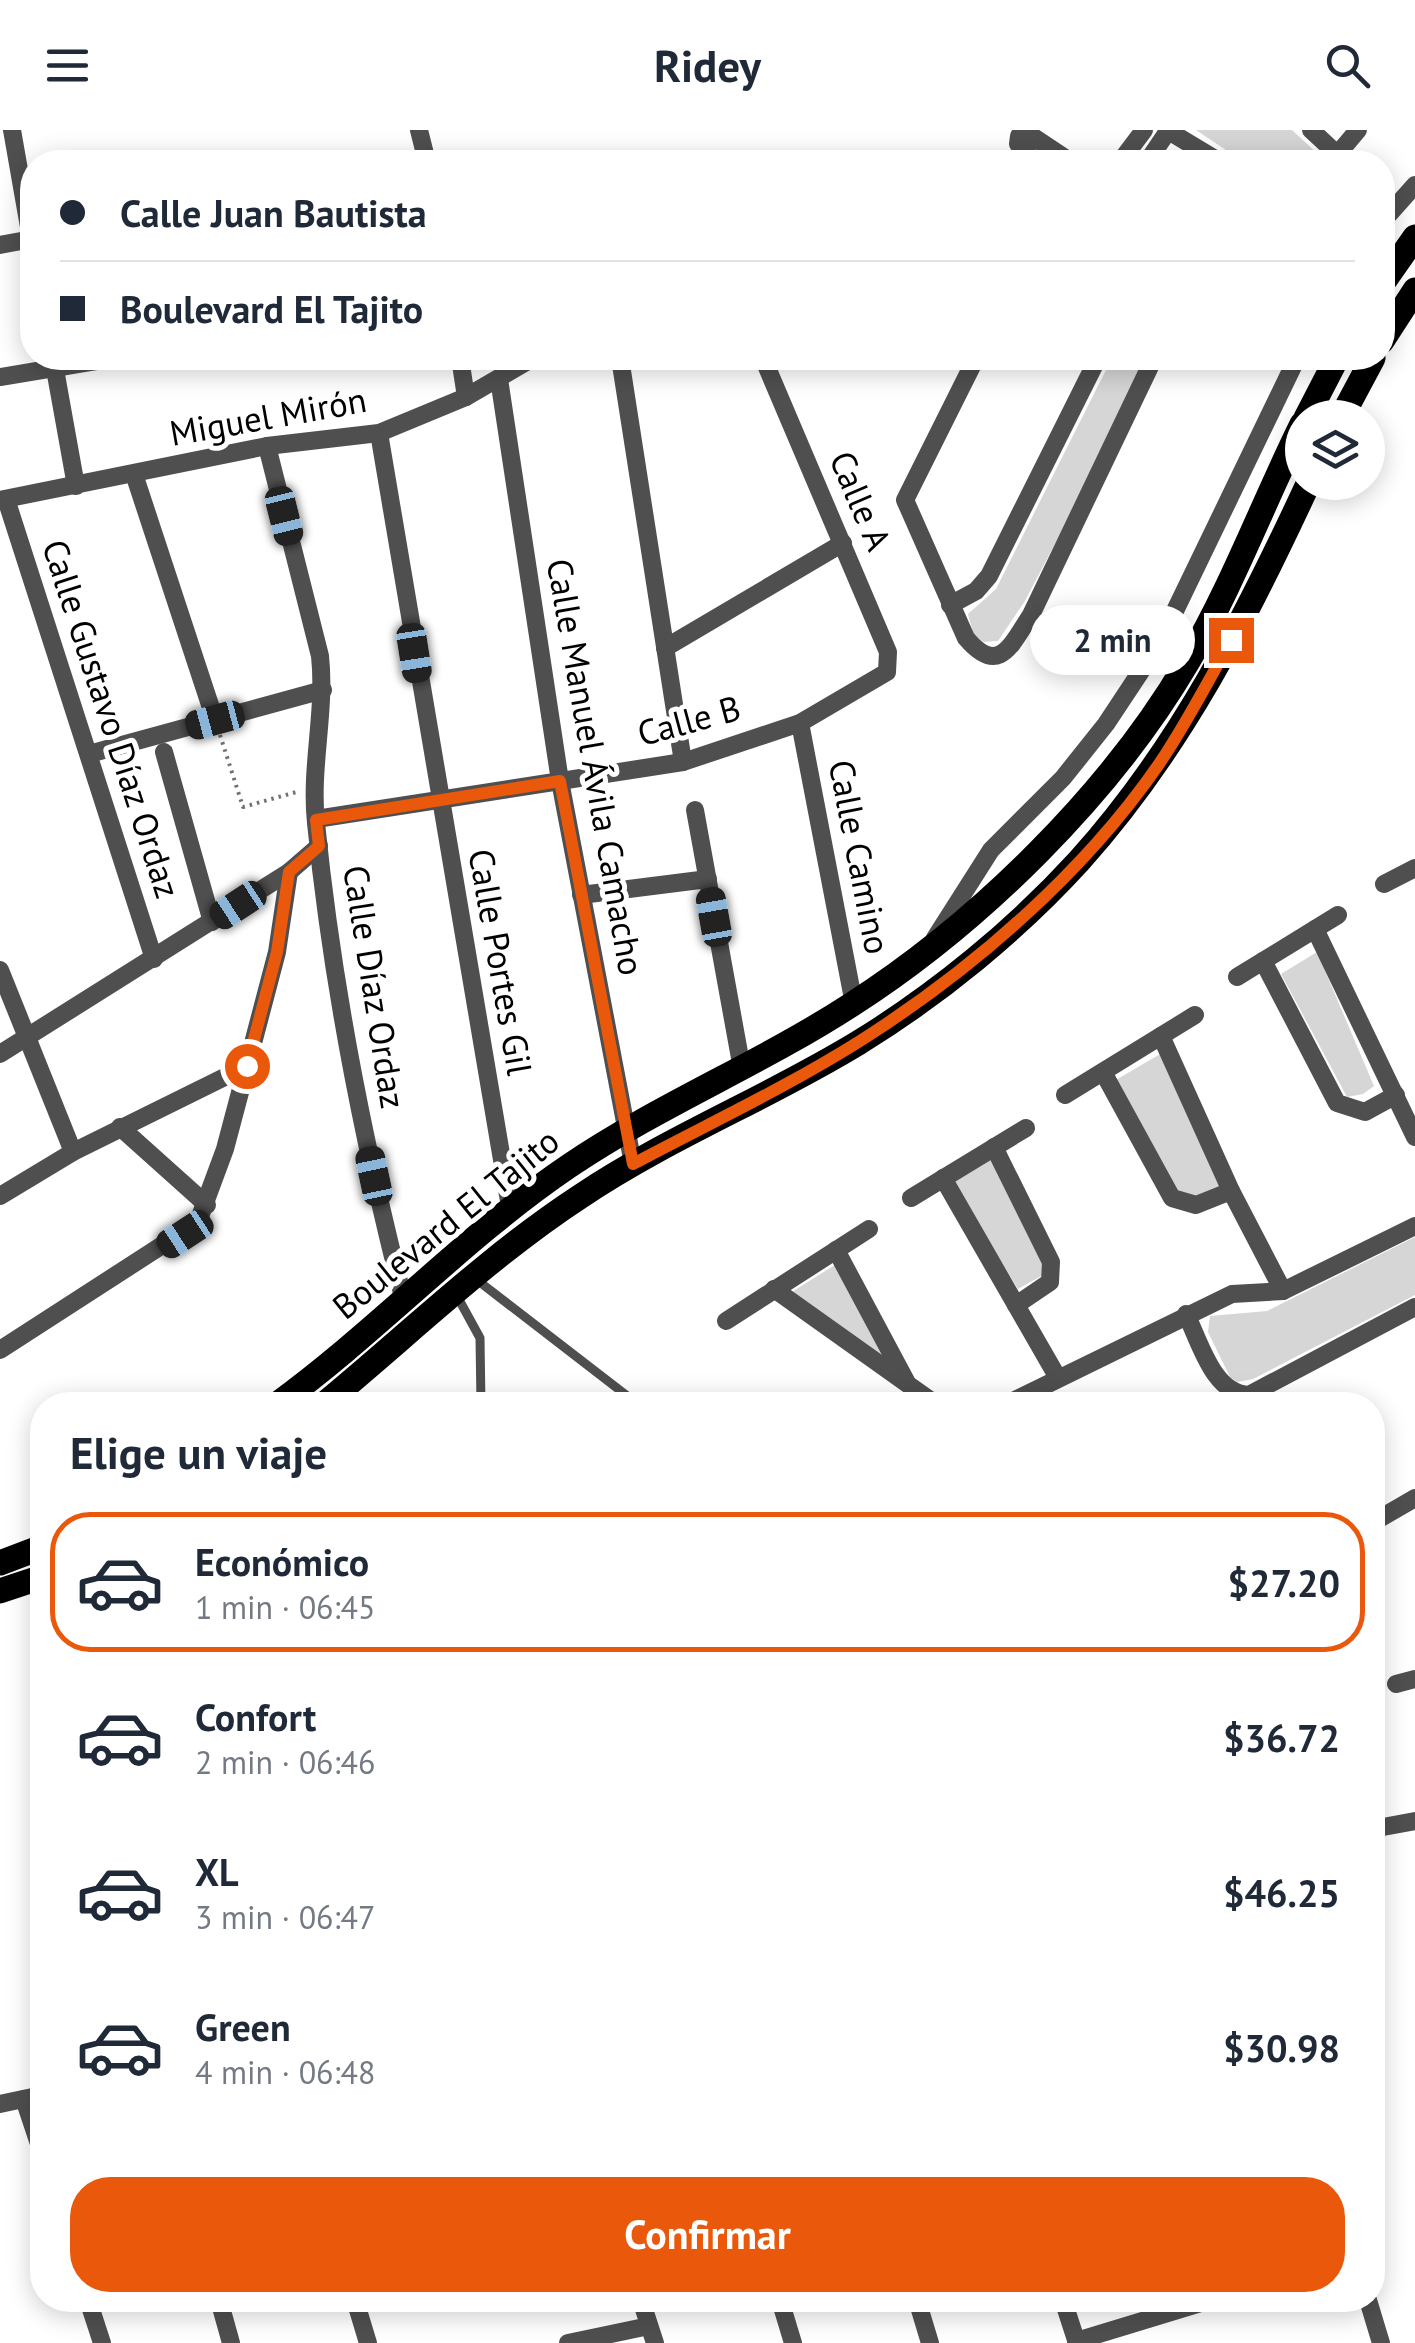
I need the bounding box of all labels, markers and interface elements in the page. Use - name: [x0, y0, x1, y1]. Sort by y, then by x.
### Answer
- text: Ridey: [654, 36, 761, 94]
- icon: menu: [40, 38, 95, 93]
- icon: search: [1320, 38, 1375, 93]
- text: Calle Juan Bautista: [120, 188, 427, 237]
- text: Boulevard El Tajito: [120, 284, 423, 333]
- street label: Miguel Mirón: [166, 376, 370, 456]
- map controls: [1285, 400, 1385, 500]
- button: layers: [1285, 400, 1385, 500]
- street label: Calle A: [819, 444, 903, 558]
- car: [262, 483, 306, 549]
- street label: Calle Gustavo Díaz Ordaz: [32, 534, 192, 904]
- street label: Calle Manuel Ávila Camacho: [537, 555, 655, 979]
- callout: 2 min: [1031, 605, 1196, 675]
- route end: [1209, 618, 1254, 663]
- text: 2 min: [1073, 619, 1152, 661]
- car: [394, 621, 434, 685]
- street label: Calle B: [632, 684, 745, 756]
- car: [182, 698, 248, 742]
- street label: Calle Camino: [819, 756, 901, 958]
- street label: Calle Portes Gil: [458, 845, 543, 1078]
- street label: Calle Díaz Ordaz: [333, 862, 417, 1112]
- car: [205, 876, 271, 934]
- car: [694, 885, 734, 949]
- route start: [225, 1044, 270, 1089]
- street label: Boulevard El Tajito: [323, 1118, 568, 1329]
- car: [353, 1144, 395, 1208]
- car: [152, 1205, 218, 1263]
- text: Elige un viaje: [70, 1423, 327, 1481]
- icon: car: [75, 1537, 165, 1627]
- text: Económico: [195, 1537, 369, 1586]
- text: $27.20: [1227, 1558, 1340, 1607]
- text: 1 min · 06:45: [195, 1586, 375, 1628]
- icon: car: [75, 1692, 165, 1782]
- text: Confort: [195, 1692, 316, 1741]
- text: $36.72: [1223, 1713, 1340, 1762]
- text: 2 min · 06:46: [195, 1741, 375, 1783]
- icon: car: [75, 1847, 165, 1937]
- text: XL: [195, 1847, 239, 1896]
- text: $46.25: [1223, 1868, 1340, 1917]
- text: 3 min · 06:47: [195, 1896, 375, 1938]
- icon: car: [75, 2002, 165, 2092]
- text: Green: [195, 2002, 291, 2051]
- text: $30.98: [1223, 2023, 1340, 2072]
- text: 4 min · 06:48: [195, 2051, 375, 2093]
- button: Confirmar: [70, 2177, 1345, 2292]

